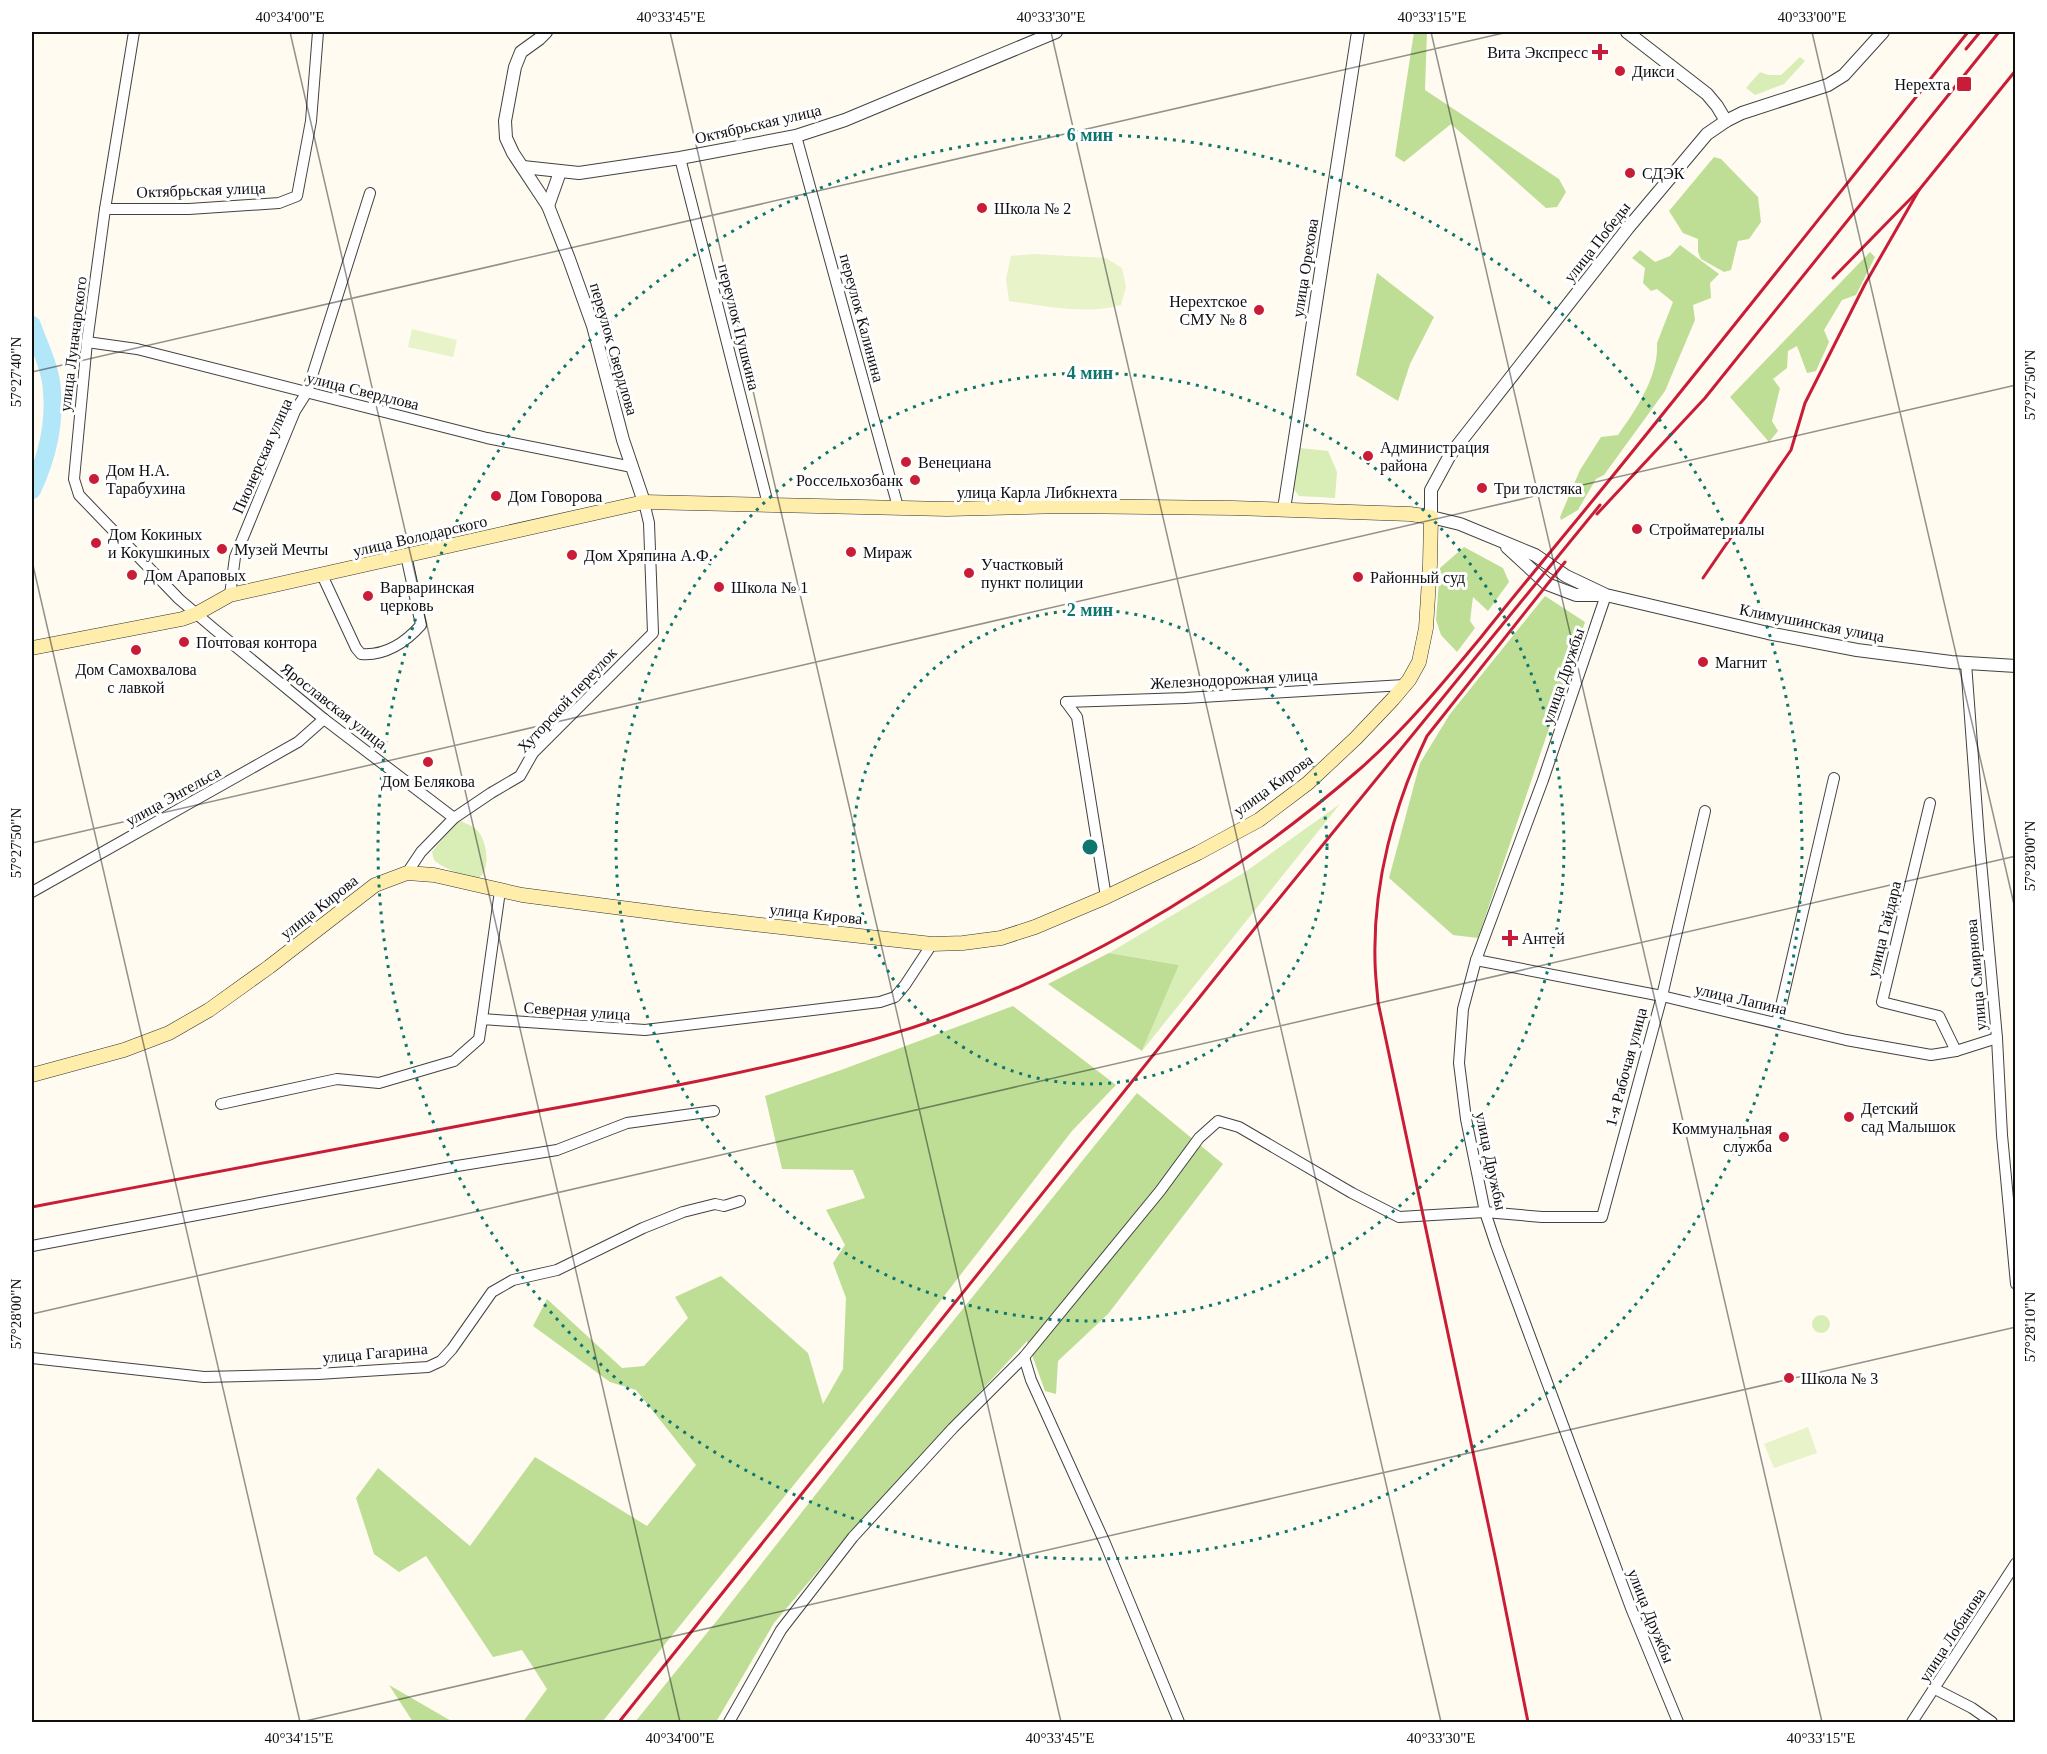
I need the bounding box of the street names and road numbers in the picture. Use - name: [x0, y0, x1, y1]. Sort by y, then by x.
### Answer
- street label: Октябрьская улица: [693, 101, 823, 148]
- street label: Октябрьская улица: [136, 179, 266, 202]
- street label: улица Победы: [1561, 198, 1634, 286]
- street label: улица Орехова: [1289, 217, 1322, 319]
- street label: переулок Калинина: [836, 252, 887, 384]
- street label: переулок Пушкина: [714, 262, 763, 392]
- street label: улица Луначарского: [56, 275, 91, 413]
- street label: переулок Свердлова: [586, 281, 641, 417]
- street label: улица Свердлова: [305, 369, 421, 414]
- street label: Пионерская улица: [229, 396, 296, 517]
- street label: улица Карла Либкнехта: [957, 484, 1117, 502]
- street label: улица Володарского: [351, 512, 489, 561]
- street label: Климушинская улица: [1738, 601, 1886, 646]
- street label: улица Дружбы: [1539, 626, 1588, 726]
- street label: Хуторской переулок: [514, 644, 621, 757]
- street label: Ярославская улица: [277, 659, 390, 753]
- street label: Железнодорожная улица: [1150, 666, 1318, 693]
- street label: улица Кирова: [1230, 751, 1316, 820]
- street label: улица Энгельса: [123, 763, 224, 830]
- street label: улица Кирова: [277, 872, 362, 943]
- street label: улица Гайдара: [1864, 879, 1905, 979]
- street label: улица Кирова: [769, 901, 863, 928]
- street label: улица Смирнова: [1963, 918, 1990, 1031]
- street label: улица Лапина: [1693, 980, 1789, 1019]
- street label: Северная улица: [523, 999, 631, 1024]
- street label: 1-я Рабочая улица: [1602, 1006, 1651, 1129]
- street label: улица Дружбы: [1471, 1110, 1510, 1212]
- street label: улица Гагарина: [322, 1340, 428, 1367]
- street label: улица Дружбы: [1624, 1567, 1678, 1666]
- street label: улица Лобанова: [1915, 1585, 1989, 1686]

